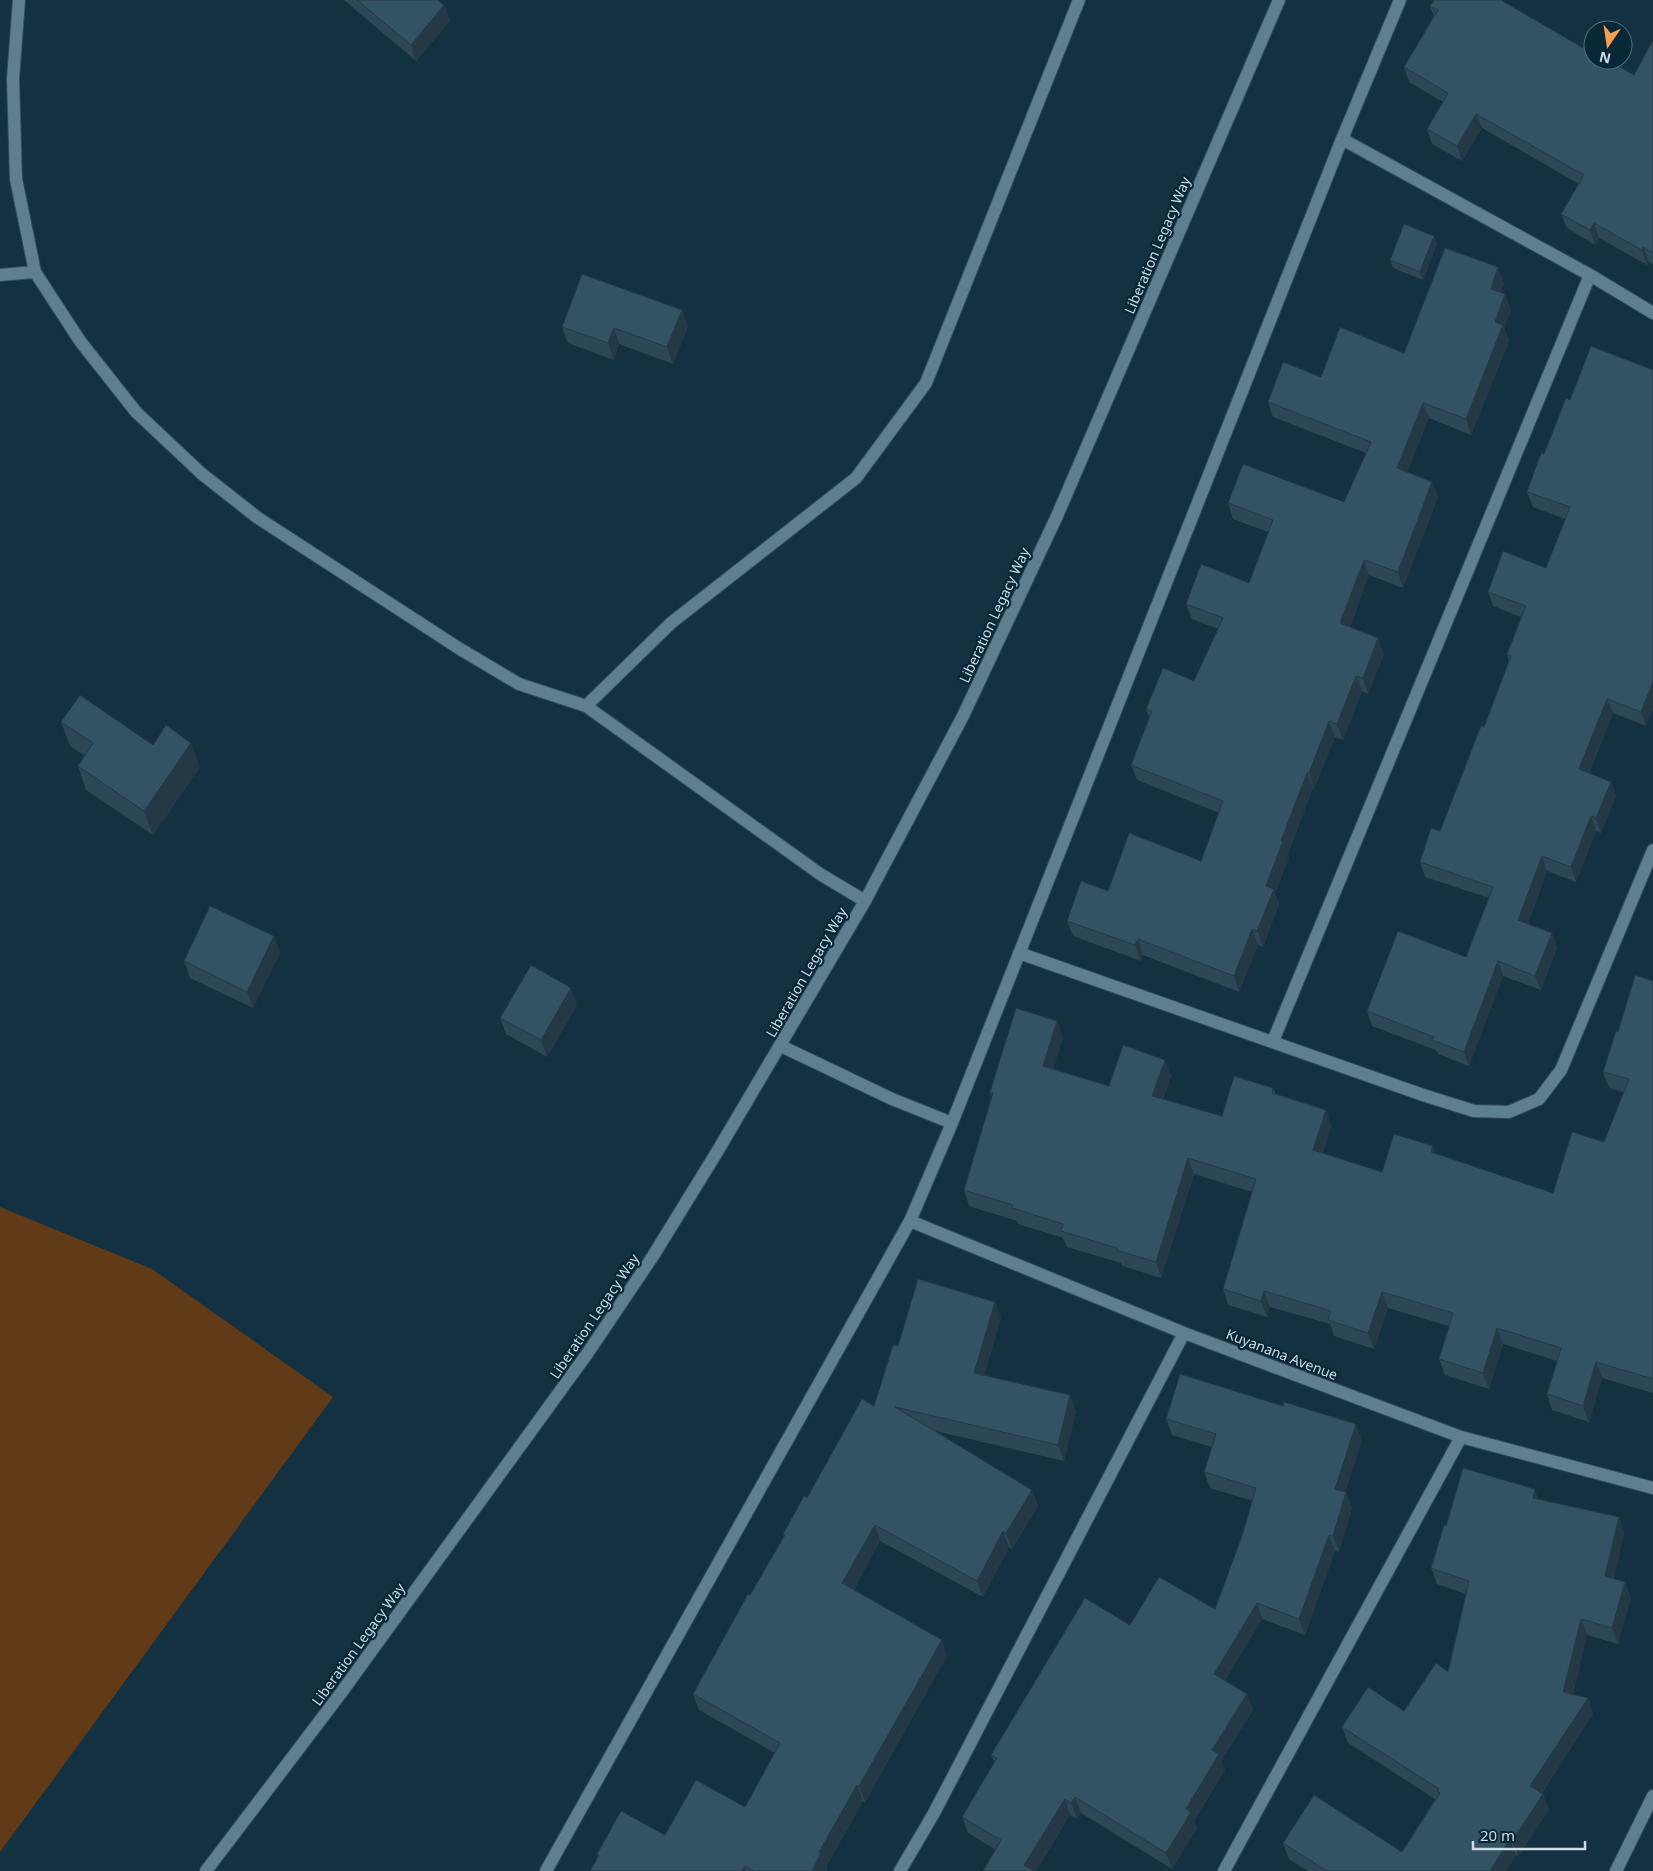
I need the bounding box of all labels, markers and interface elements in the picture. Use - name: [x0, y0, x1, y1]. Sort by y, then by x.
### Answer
- north arrow: [1583, 20, 1633, 70]
- text: N: [1597, 48, 1613, 69]
- street label: Liberation Legacy Way: [1120, 173, 1195, 316]
- street label: Liberation Legacy Way: [954, 544, 1034, 686]
- street label: Liberation Legacy Way: [761, 903, 851, 1040]
- street label: Liberation Legacy Way: [545, 1249, 644, 1382]
- street label: Kuyanana Avenue: [1223, 1324, 1341, 1384]
- street label: Liberation Legacy Way: [307, 1578, 409, 1709]
- scale bar: [1473, 1818, 1586, 1850]
- text: 20 m: [1480, 1825, 1515, 1845]

